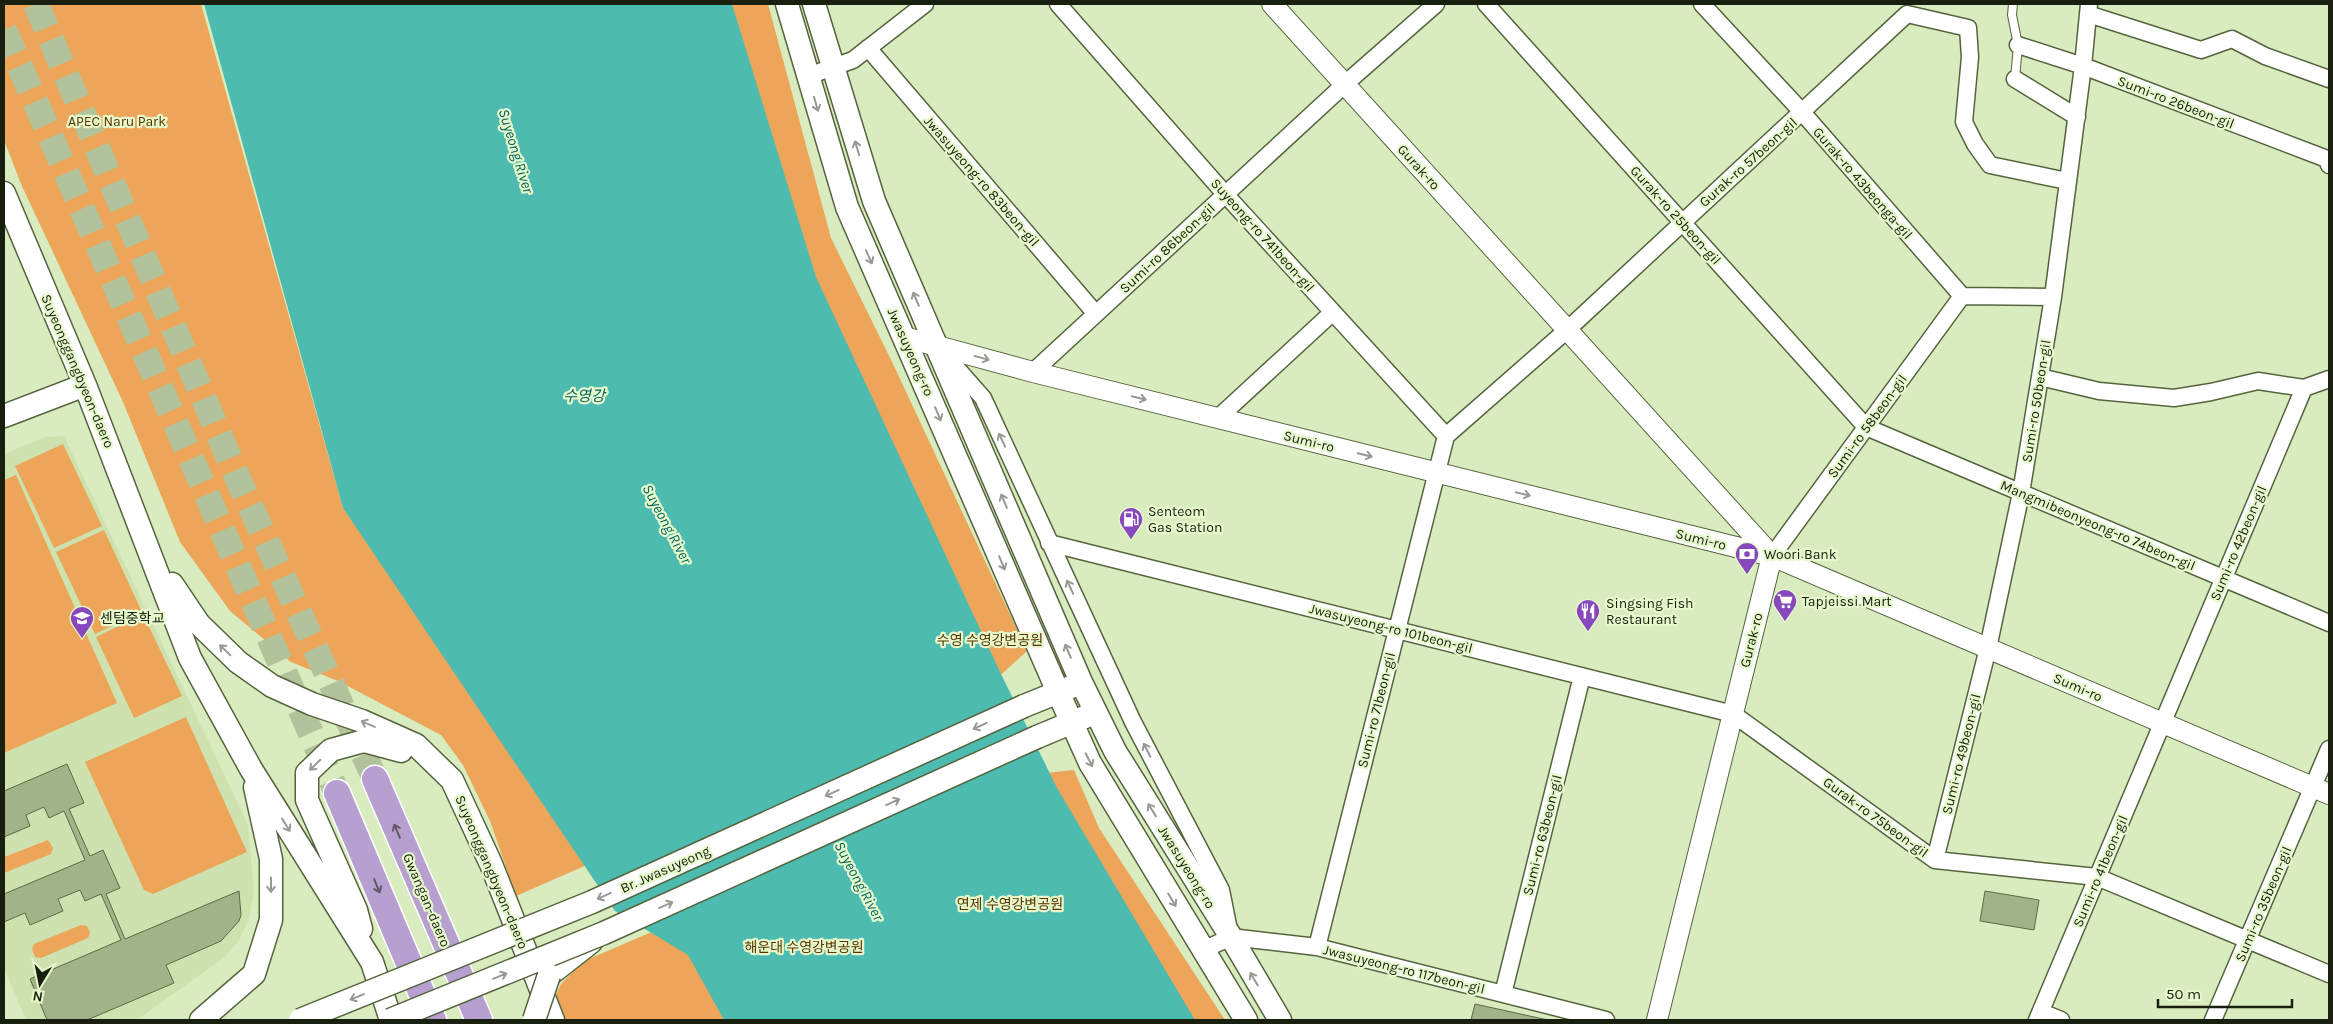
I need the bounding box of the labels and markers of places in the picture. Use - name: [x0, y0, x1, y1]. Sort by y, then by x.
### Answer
- place label: Senteom Gas Station: [1148, 503, 1222, 536]
- fuel station icon: Senteom Gas Station: [1118, 506, 1144, 540]
- bank icon: Woori Bank: [1734, 541, 1760, 575]
- place label: Woori Bank: [1764, 546, 1837, 563]
- supermarket icon: Tapjeissi Mart: [1772, 588, 1798, 622]
- place label: Tapjeissi Mart: [1802, 593, 1892, 610]
- place label: Singsing Fish Restaurant: [1606, 595, 1694, 628]
- restaurant icon: Singsing Fish Restaurant: [1575, 598, 1601, 632]
- school or university icon: 센텀중학교: [69, 605, 95, 639]
- place label: 센텀중학교: [100, 610, 165, 627]

